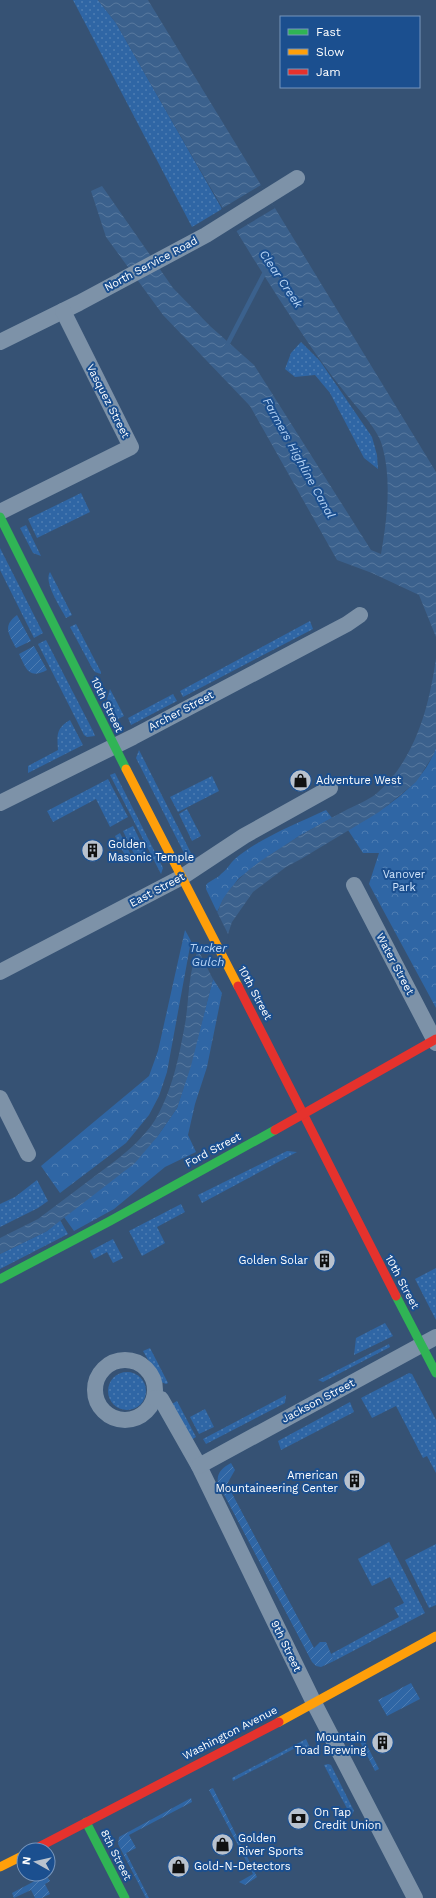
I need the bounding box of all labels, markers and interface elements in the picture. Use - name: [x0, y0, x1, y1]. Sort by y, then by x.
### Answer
- legend: [280, 16, 420, 88]
- text: Fast: [316, 25, 341, 39]
- text: Slow: [316, 45, 344, 59]
- text: Jam: [316, 65, 341, 79]
- street label: North Service Road: [102, 234, 200, 294]
- water label: Clear Creek: [256, 247, 306, 311]
- street label: Vasquez Street: [84, 362, 132, 440]
- water label: Farmers Highline Canal: [260, 395, 338, 521]
- street label: 10th Street: [88, 675, 126, 735]
- street label: Archer Street: [146, 688, 216, 734]
- shop icon: Adventure West: [288, 767, 314, 793]
- place label: Adventure West: [316, 774, 402, 787]
- building icon: Golden Masonic Temple: [79, 837, 105, 863]
- place label: Golden Masonic Temple: [108, 838, 194, 864]
- park label: Vanover Park: [383, 868, 426, 894]
- street label: East Street: [127, 870, 187, 910]
- street label: Water Street: [373, 931, 417, 997]
- water label: Tucker Gulch: [189, 941, 228, 969]
- street label: 10th Street: [235, 964, 275, 1023]
- street label: Ford Street: [183, 1130, 243, 1170]
- building icon: Golden Solar: [311, 1247, 337, 1273]
- street label: 10th Street: [382, 1253, 422, 1312]
- place label: Golden Solar: [239, 1254, 309, 1267]
- street label: Jackson Street: [279, 1376, 357, 1426]
- building icon: American Mountaineering Center: [341, 1468, 367, 1494]
- place label: American Mountaineering Center: [215, 1469, 339, 1495]
- street label: 9th Street: [268, 1618, 304, 1674]
- street label: Washington Avenue: [180, 1703, 280, 1763]
- building icon: Mountain Toad Brewing: [369, 1730, 395, 1756]
- place label: Mountain Toad Brewing: [295, 1731, 366, 1757]
- bank icon: On Tap Credit Union: [285, 1805, 311, 1831]
- place label: On Tap Credit Union: [314, 1806, 381, 1832]
- street label: 8th Street: [98, 1828, 134, 1883]
- shop icon: Golden River Sports: [210, 1831, 236, 1857]
- place label: Golden River Sports: [238, 1832, 303, 1858]
- north arrow: [16, 1842, 56, 1882]
- shop icon: Gold-N-Detectors: [166, 1853, 192, 1879]
- text: N: [20, 1856, 34, 1866]
- place label: Gold-N-Detectors: [194, 1860, 291, 1873]

